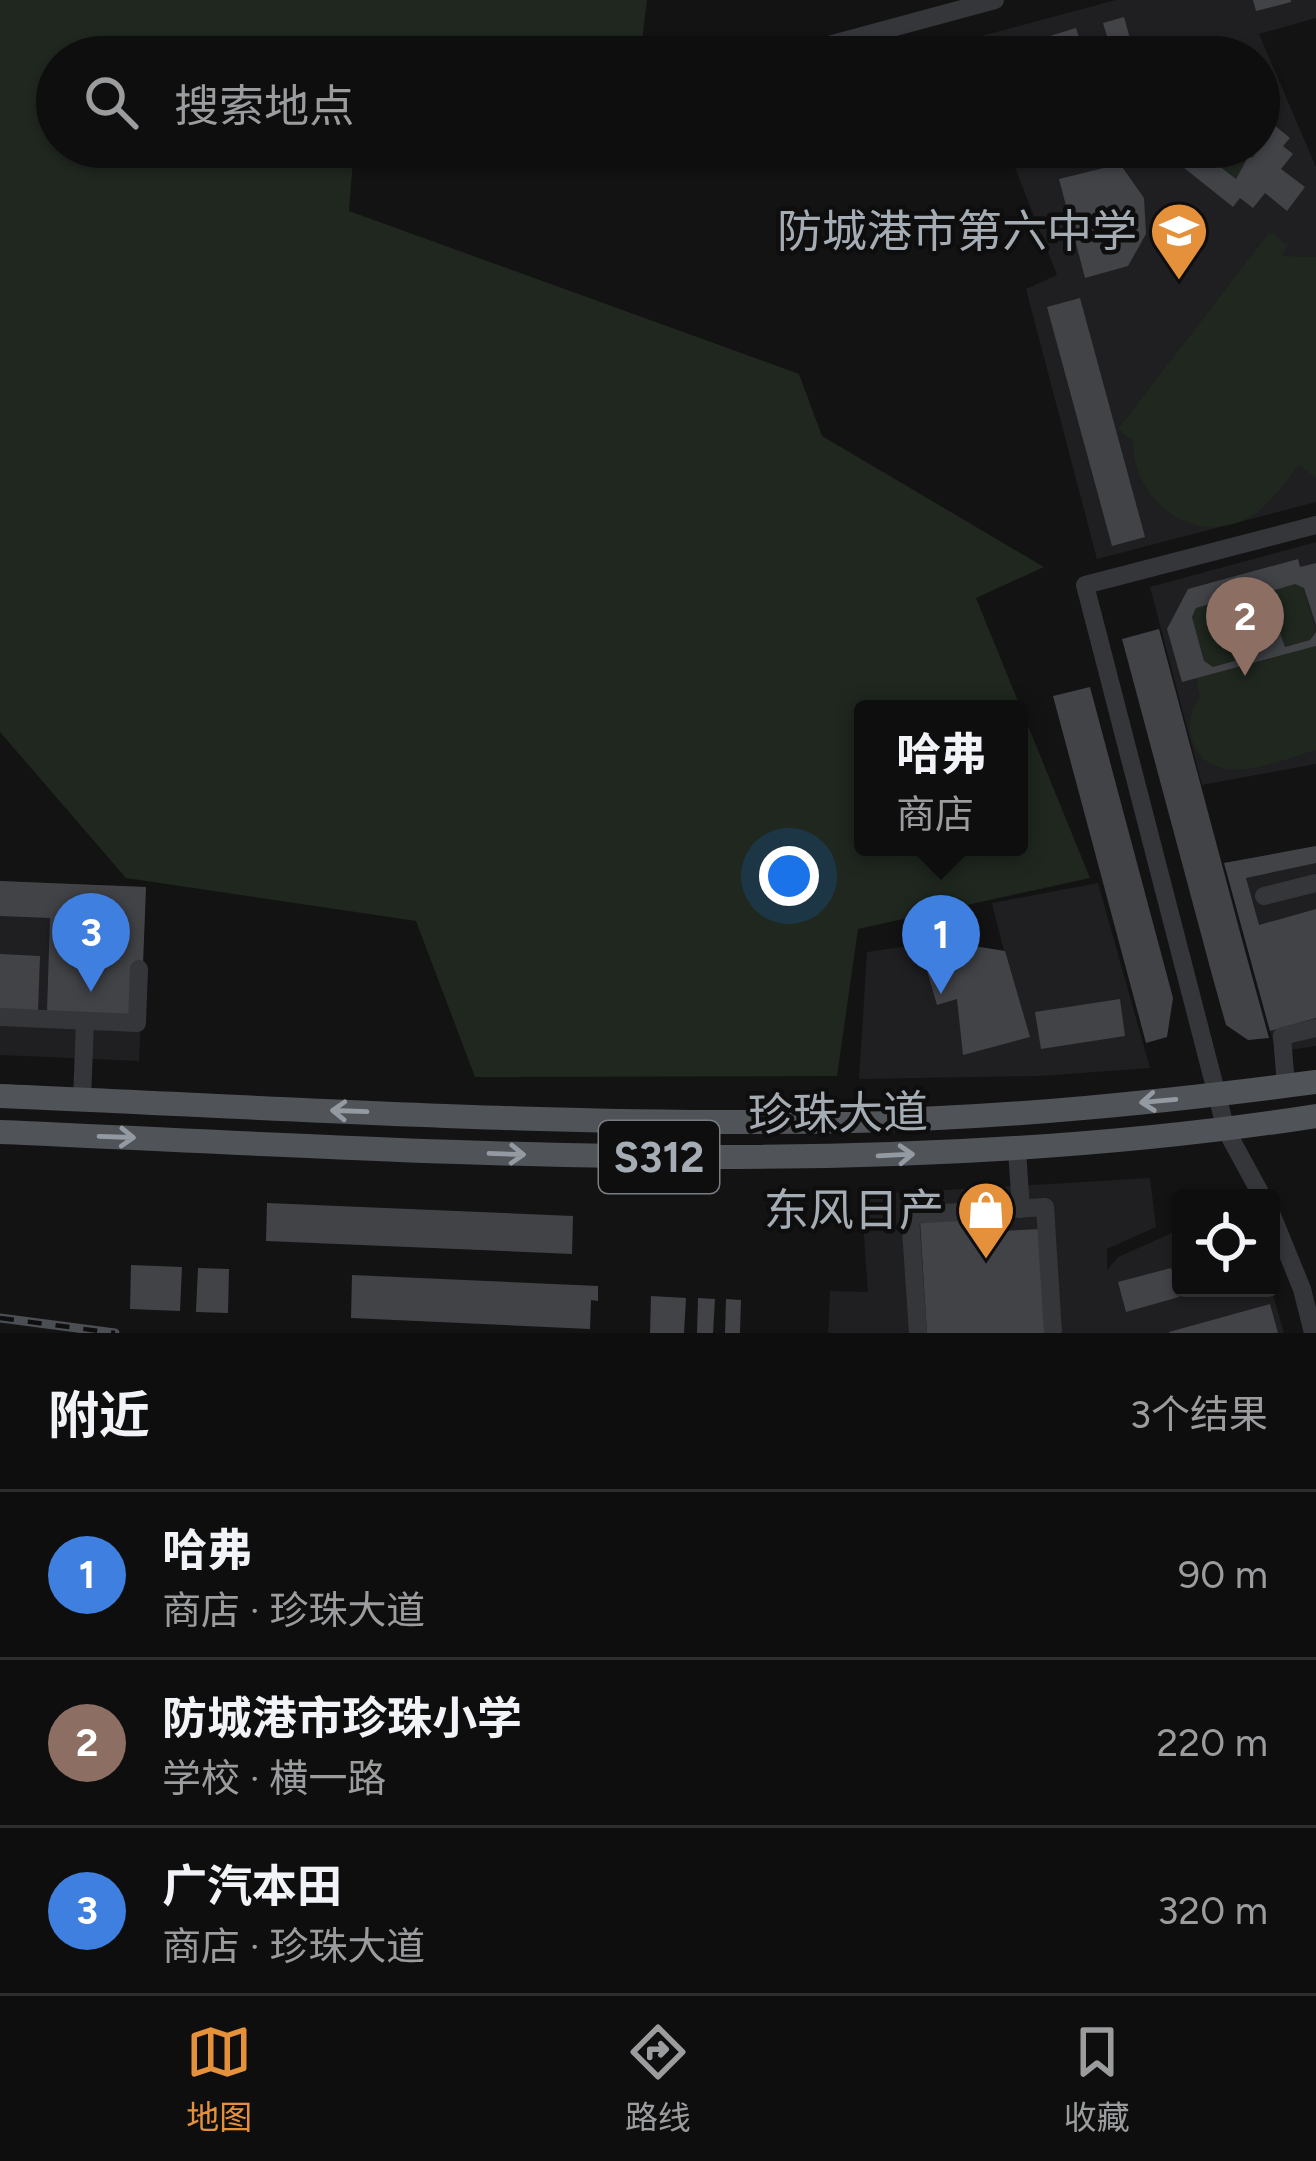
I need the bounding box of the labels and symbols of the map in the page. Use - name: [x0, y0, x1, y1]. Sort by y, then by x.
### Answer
- school or university icon: 防城港市第六中学: [1148, 200, 1210, 282]
- place label: 防城港市第六中学: [777, 204, 1137, 258]
- pin: 2: [1206, 577, 1284, 676]
- your location: [759, 846, 819, 906]
- pin: 3: [52, 893, 130, 992]
- pin: 1: [902, 895, 980, 994]
- street label: 珍珠大道: [748, 1084, 928, 1142]
- one-way arrow: [1139, 1090, 1178, 1113]
- one-way arrow: [330, 1099, 369, 1122]
- road number: S312: [599, 1121, 719, 1193]
- one-way arrow: [97, 1126, 136, 1149]
- one-way arrow: [487, 1143, 526, 1166]
- one-way arrow: [876, 1143, 915, 1166]
- shop icon: 东风日产: [955, 1179, 1017, 1261]
- place label: 东风日产: [764, 1183, 944, 1237]

